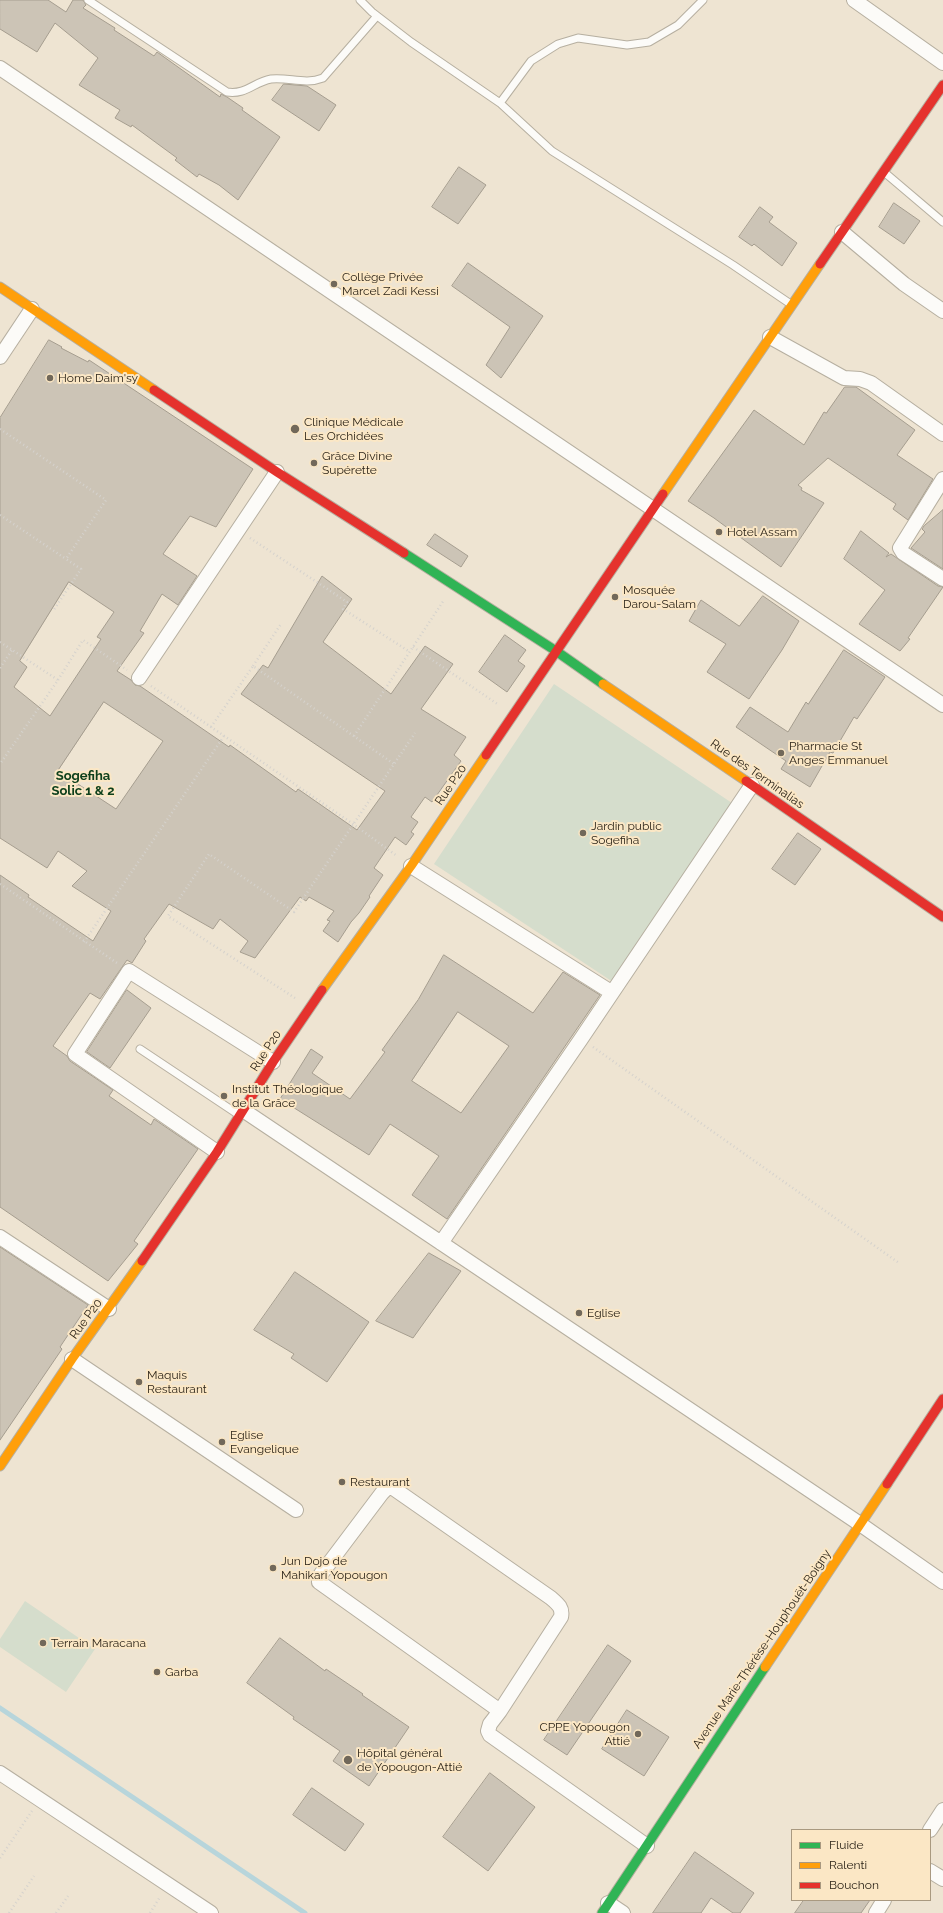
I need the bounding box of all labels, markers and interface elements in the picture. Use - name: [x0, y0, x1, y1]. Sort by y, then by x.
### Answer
- place label: Collège Privée Marcel Zadi Kessi: [342, 270, 439, 298]
- marker: Collège Privée Marcel Zadi Kessi: [329, 279, 339, 289]
- place label: Home Daim'sy: [58, 371, 138, 385]
- marker: Home Daim'sy: [45, 373, 55, 383]
- place label: Clinique Médicale Les Orchidées: [304, 415, 403, 443]
- marker: Clinique Médicale Les Orchidées: [289, 423, 301, 435]
- place label: Grâce Divine Supérette: [322, 449, 392, 477]
- marker: Grâce Divine Supérette: [309, 458, 319, 468]
- place label: Hotel Assam: [727, 525, 797, 539]
- marker: Hotel Assam: [714, 527, 724, 537]
- place label: Mosquée Darou-Salam: [623, 583, 696, 611]
- marker: Mosquée Darou-Salam: [610, 592, 620, 602]
- street label: Rue des Terminalias: [707, 736, 807, 812]
- place label: Pharmacie St Anges Emmanuel: [789, 739, 888, 767]
- marker: Pharmacie St Anges Emmanuel: [776, 748, 786, 758]
- street label: Rue P20: [432, 762, 470, 808]
- district label: Sogefiha Solic 1 & 2: [52, 768, 114, 799]
- place label: Jardin public Sogefiha: [591, 819, 662, 847]
- marker: Jardin public Sogefiha: [578, 828, 588, 838]
- street label: Rue P20: [247, 1028, 285, 1074]
- place label: Institut Théologique de la Grâce: [232, 1082, 343, 1110]
- marker: Institut Théologique de la Grâce: [219, 1091, 229, 1101]
- street label: Rue P20: [67, 1296, 105, 1342]
- place label: Eglise: [587, 1306, 620, 1320]
- marker: Eglise: [574, 1308, 584, 1318]
- place label: Maquis Restaurant: [147, 1368, 207, 1396]
- marker: Maquis Restaurant: [134, 1377, 144, 1387]
- place label: Eglise Evangelique: [230, 1428, 299, 1456]
- marker: Eglise Evangelique: [217, 1437, 227, 1447]
- place label: Restaurant: [350, 1475, 410, 1489]
- marker: Restaurant: [337, 1477, 347, 1487]
- street label: Avenue Marie-Thérèse-Houphouët-Boigny: [690, 1547, 834, 1751]
- place label: Jun Dojo de Mahikari Yopougon: [281, 1554, 387, 1582]
- marker: Jun Dojo de Mahikari Yopougon: [268, 1563, 278, 1573]
- place label: Terrain Maracana: [51, 1636, 146, 1650]
- marker: Terrain Maracana: [38, 1638, 48, 1648]
- place label: Garba: [165, 1665, 198, 1679]
- marker: Garba: [152, 1667, 162, 1677]
- place label: CPPE Yopougon Attié: [539, 1720, 630, 1748]
- marker: CPPE Yopougon Attié: [633, 1729, 643, 1739]
- place label: Hôpital général de Yopougon-Attié: [357, 1746, 462, 1774]
- marker: Hôpital général de Yopougon-Attié: [342, 1754, 354, 1766]
- legend: [791, 1829, 931, 1901]
- text: Fluide: [829, 1838, 864, 1852]
- text: Ralenti: [829, 1858, 867, 1872]
- text: Bouchon: [829, 1878, 879, 1892]

